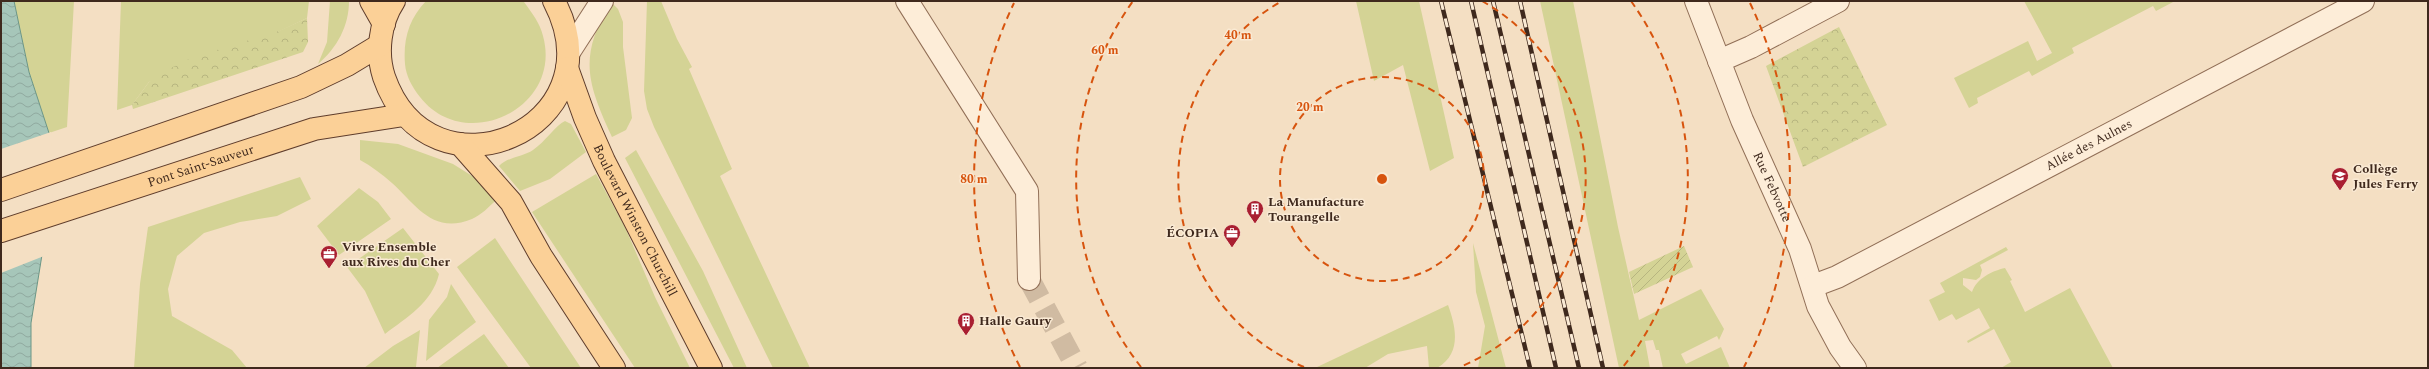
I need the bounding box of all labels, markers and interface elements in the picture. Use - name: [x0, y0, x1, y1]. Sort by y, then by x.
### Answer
- text: 40 m: [1224, 26, 1252, 45]
- text: 60 m: [1091, 41, 1119, 60]
- text: 20 m: [1296, 98, 1324, 117]
- street label: Allée des Aulnes: [2042, 114, 2136, 176]
- street label: Pont Saint-Sauveur: [145, 139, 256, 193]
- street label: Boulevard Winston Churchill: [588, 141, 682, 300]
- street label: Rue Febvotte: [1748, 148, 1797, 225]
- place label: Collège Jules Ferry: [2353, 159, 2418, 194]
- school or university icon: Collège Jules Ferry: [2330, 166, 2350, 191]
- text: 80 m: [960, 170, 988, 189]
- centre of rings: [1375, 172, 1389, 186]
- place label: La Manufacture Tourangelle: [1268, 192, 1364, 227]
- building icon: La Manufacture Tourangelle: [1245, 199, 1265, 224]
- place label: ÉCOPIA: [1166, 223, 1219, 243]
- office icon: ÉCOPIA: [1222, 223, 1242, 248]
- place label: Vivre Ensemble aux Rives du Cher: [342, 237, 450, 272]
- office icon: Vivre Ensemble aux Rives du Cher: [319, 244, 339, 269]
- building icon: Halle Gaury: [956, 311, 976, 336]
- place label: Halle Gaury: [979, 311, 1052, 331]

